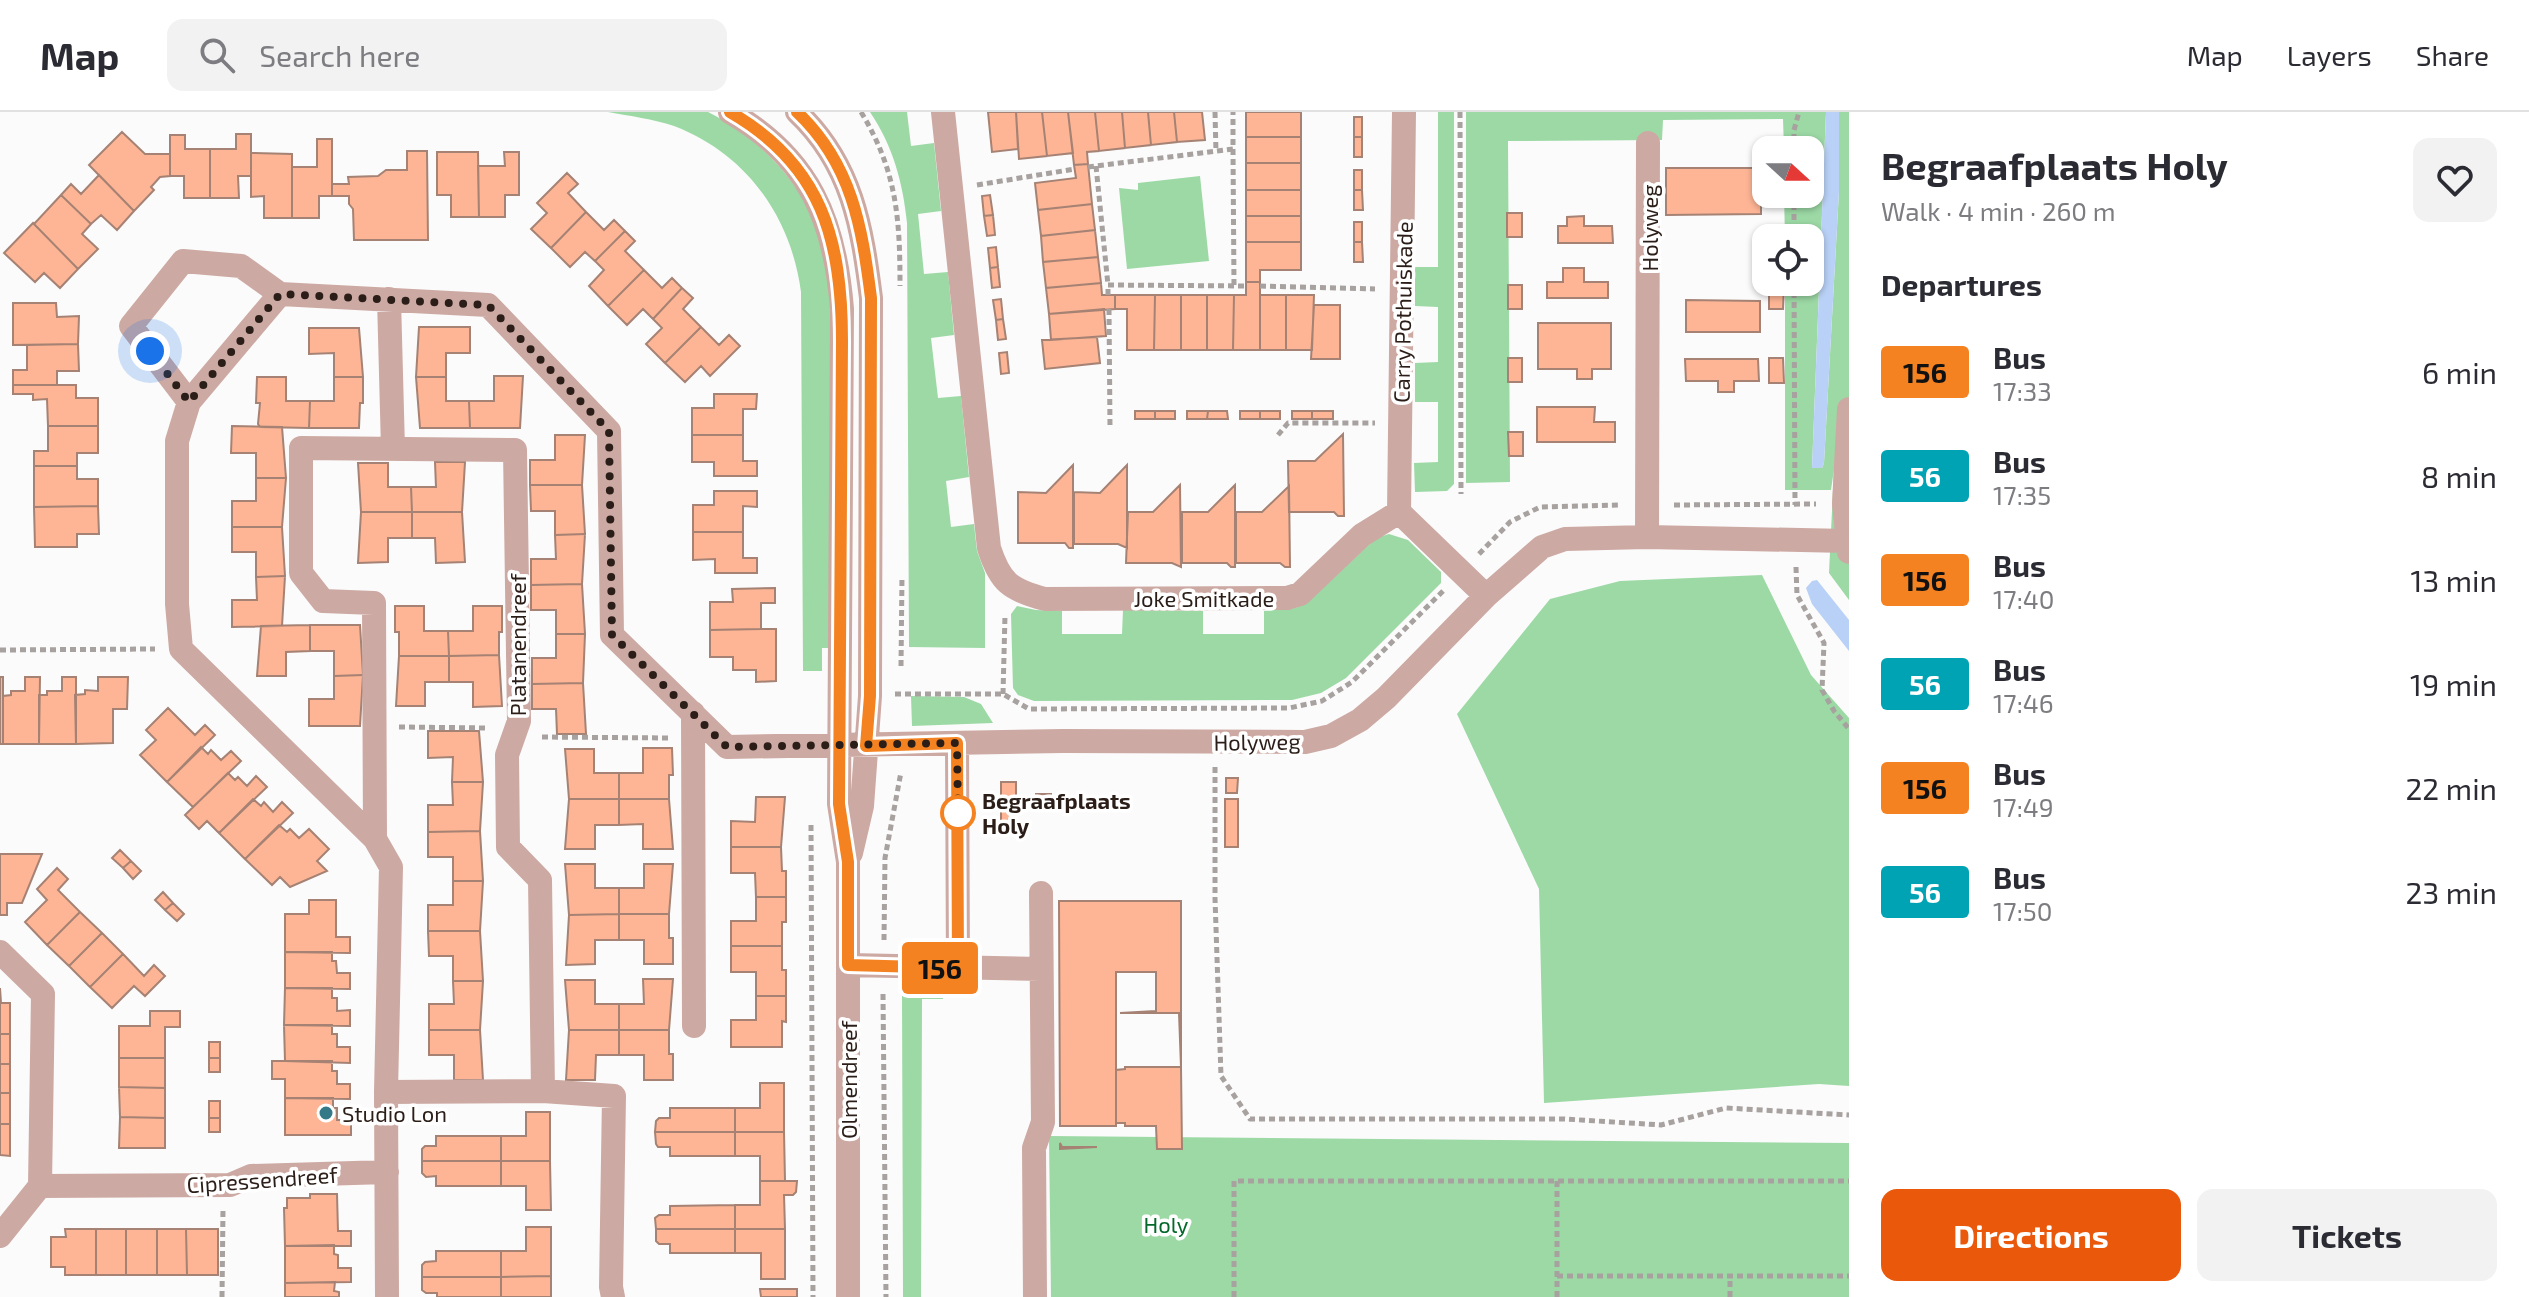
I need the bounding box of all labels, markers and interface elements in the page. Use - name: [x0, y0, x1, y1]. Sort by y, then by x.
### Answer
- search box: [167, 19, 727, 91]
- text: Map: [40, 32, 119, 78]
- icon: search: [195, 33, 239, 77]
- text: Search here: [259, 37, 420, 73]
- text: Map: [2187, 38, 2243, 72]
- text: Layers: [2287, 38, 2372, 72]
- text: Share: [2416, 38, 2489, 72]
- north arrow: [1752, 136, 1824, 208]
- map controls: [1752, 136, 1824, 296]
- button: heart: [2413, 138, 2497, 222]
- text: Begraafplaats Holy: [1881, 142, 2228, 188]
- street label: Holyweg: [1636, 184, 1662, 272]
- text: Walk · 4 min · 260 m: [1881, 195, 2116, 226]
- street label: Carry Pothuiskade: [1387, 221, 1417, 403]
- button: locate: [1752, 224, 1824, 296]
- text: Departures: [1881, 266, 2042, 302]
- your location: [130, 331, 170, 371]
- text: Bus: [1993, 339, 2046, 375]
- text: 6 min: [2422, 354, 2497, 390]
- text: 156: [1903, 355, 1947, 389]
- text: 17:33: [1993, 375, 2052, 406]
- text: Bus: [1993, 443, 2046, 479]
- text: 8 min: [2421, 458, 2497, 494]
- text: 56: [1909, 459, 1941, 493]
- text: 17:35: [1993, 479, 2051, 510]
- text: Bus: [1993, 547, 2046, 583]
- text: 13 min: [2411, 562, 2497, 598]
- text: 156: [1903, 563, 1947, 597]
- street label: Platanendreef: [504, 573, 530, 716]
- text: 17:40: [1993, 583, 2054, 614]
- street label: Joke Smitkade: [1134, 585, 1274, 611]
- text: Bus: [1993, 651, 2046, 687]
- text: 19 min: [2410, 666, 2497, 702]
- text: 56: [1909, 667, 1941, 701]
- text: 17:46: [1993, 687, 2054, 718]
- street label: Holyweg: [1213, 727, 1301, 755]
- text: Bus: [1993, 755, 2046, 791]
- text: 22 min: [2405, 770, 2497, 806]
- text: 156: [1903, 771, 1947, 805]
- place label: Begraafplaats Holy: [982, 787, 1131, 839]
- text: 17:49: [1993, 791, 2054, 822]
- marker: Begraafplaats Holy: [941, 796, 975, 830]
- text: Bus: [1993, 859, 2046, 895]
- text: 23 min: [2406, 874, 2497, 910]
- text: 56: [1909, 875, 1941, 909]
- text: 17:50: [1993, 895, 2052, 926]
- line badge: 156: [894, 942, 986, 994]
- text: 156: [918, 951, 962, 985]
- street label: Olmendreef: [835, 1020, 861, 1139]
- place label: Studio Lon: [342, 1100, 447, 1126]
- marker: Studio Lon: [317, 1104, 335, 1122]
- street label: Cipressendreef: [186, 1161, 339, 1197]
- button: Directions: [1881, 1189, 2181, 1281]
- button: Tickets: [2197, 1189, 2497, 1281]
- park label: Holy: [1144, 1211, 1189, 1237]

